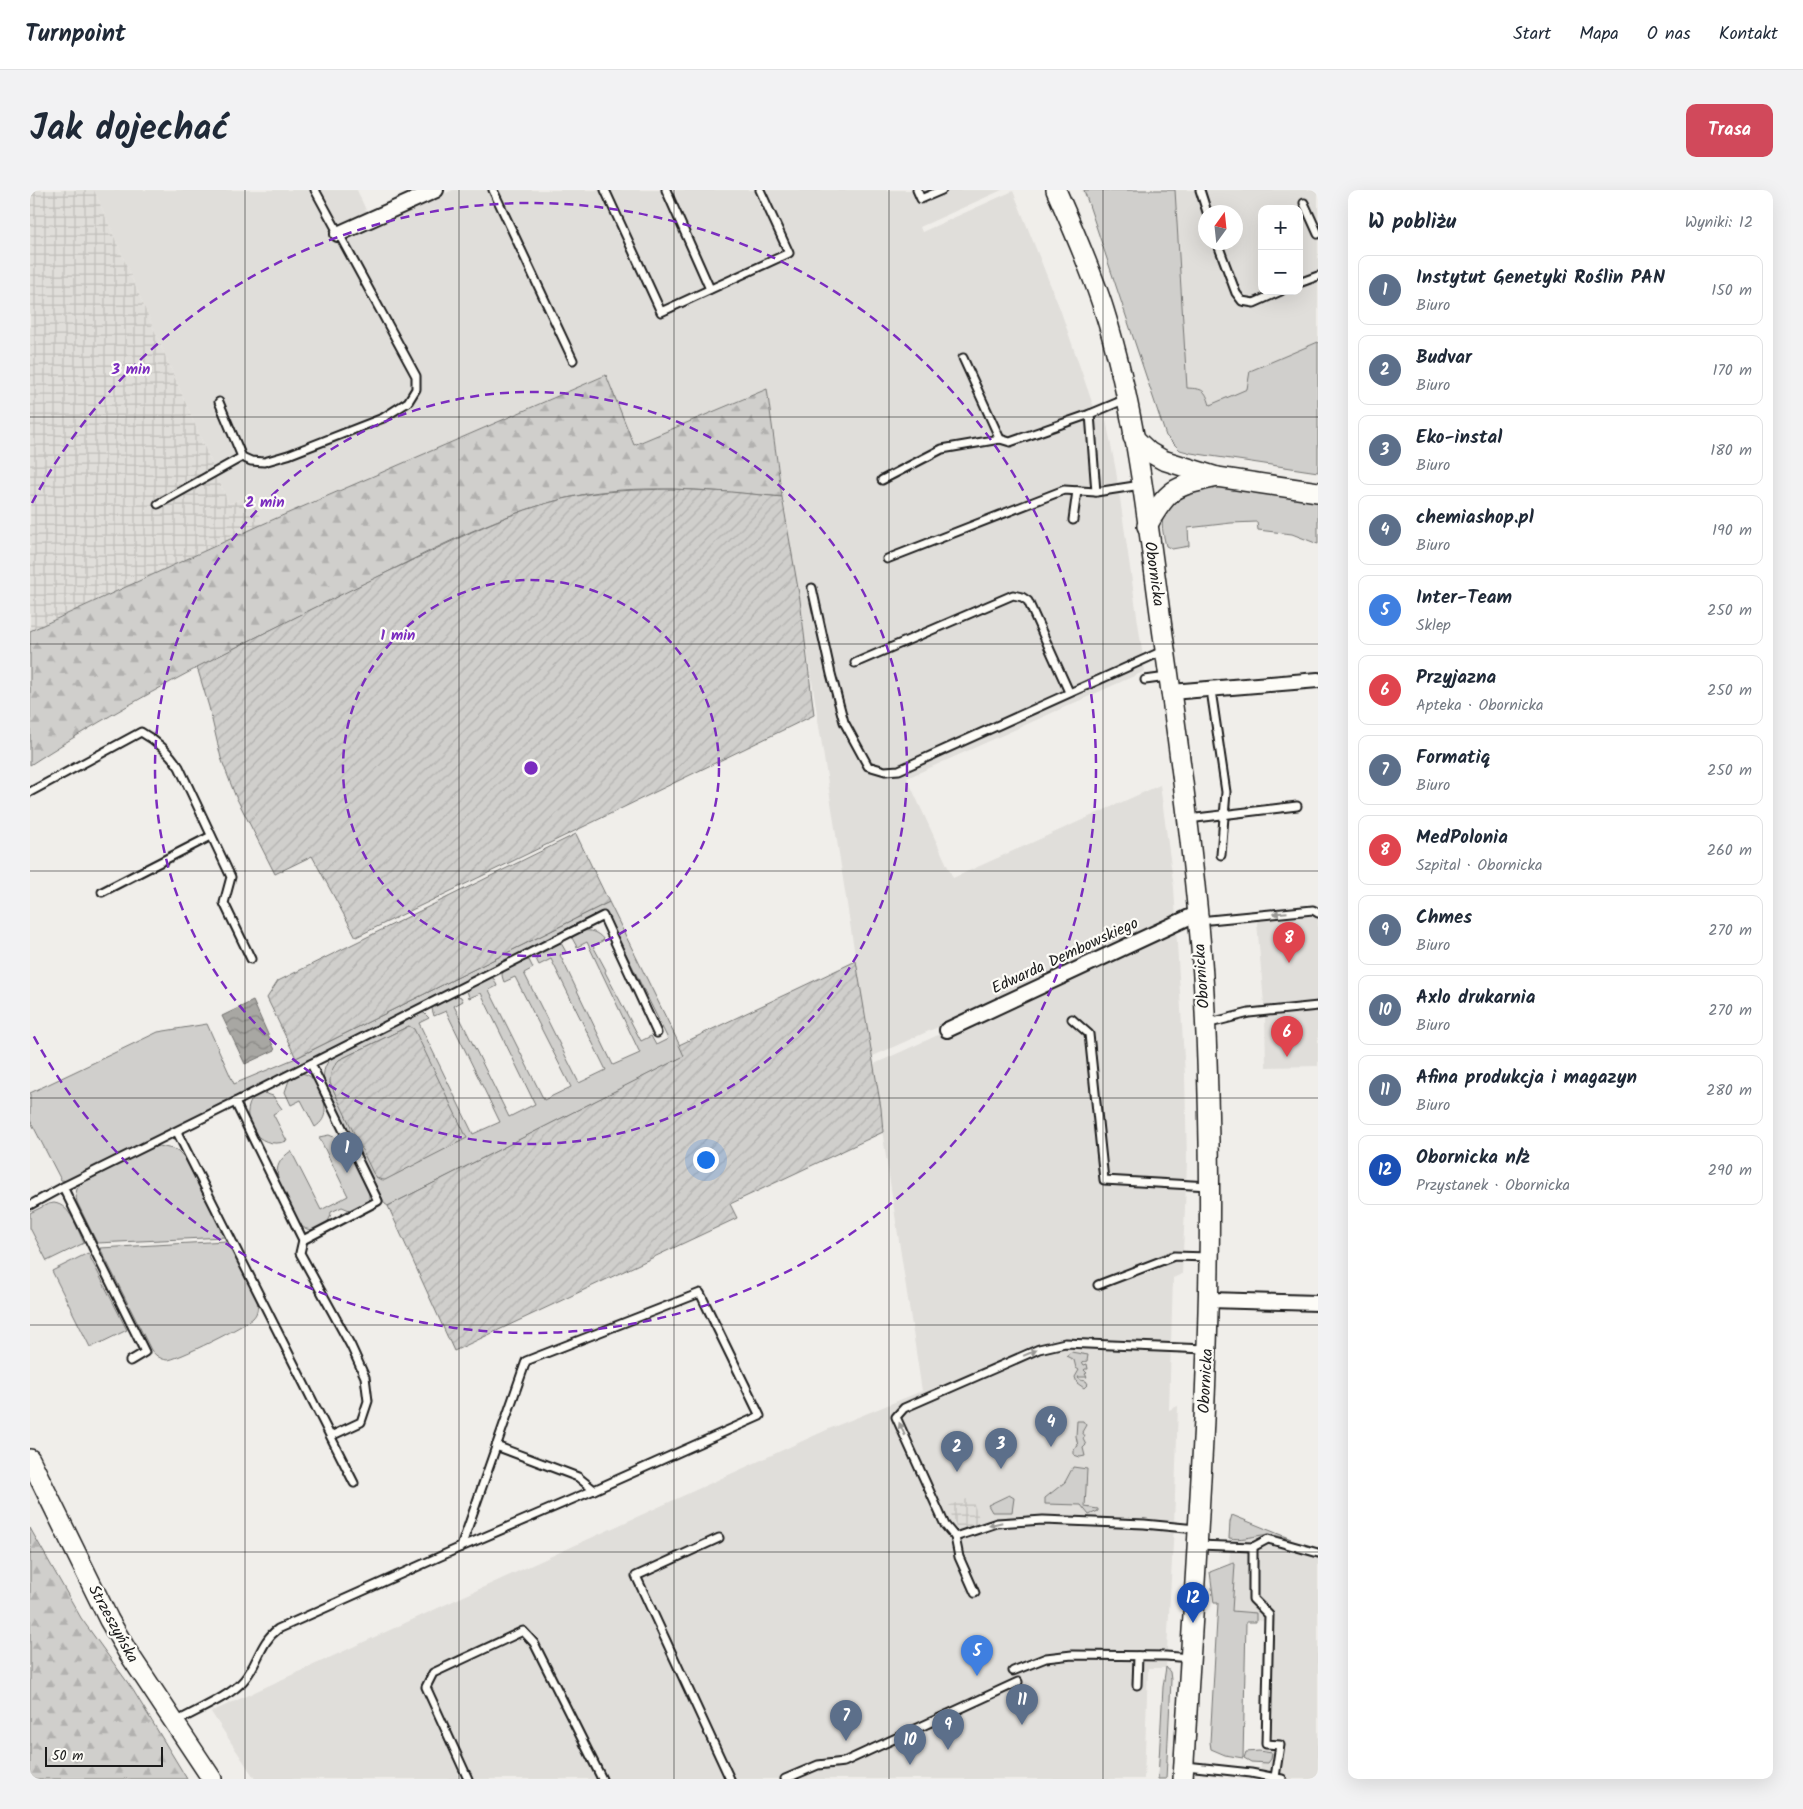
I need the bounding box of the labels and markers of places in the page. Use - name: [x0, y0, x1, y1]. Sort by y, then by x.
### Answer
- centre of rings: [522, 759, 540, 777]
- pin: 8: [1273, 922, 1305, 963]
- pin: 6: [1271, 1016, 1303, 1057]
- pin: 1: [331, 1132, 363, 1173]
- pin: 4: [1035, 1406, 1067, 1447]
- pin: 3: [985, 1428, 1017, 1469]
- pin: 2: [941, 1431, 973, 1472]
- pin: 12: [1177, 1582, 1209, 1623]
- pin: 5: [961, 1635, 993, 1676]
- pin: 11: [1006, 1684, 1038, 1725]
- pin: 7: [830, 1700, 862, 1741]
- pin: 9: [932, 1709, 964, 1750]
- pin: 10: [894, 1724, 926, 1765]

